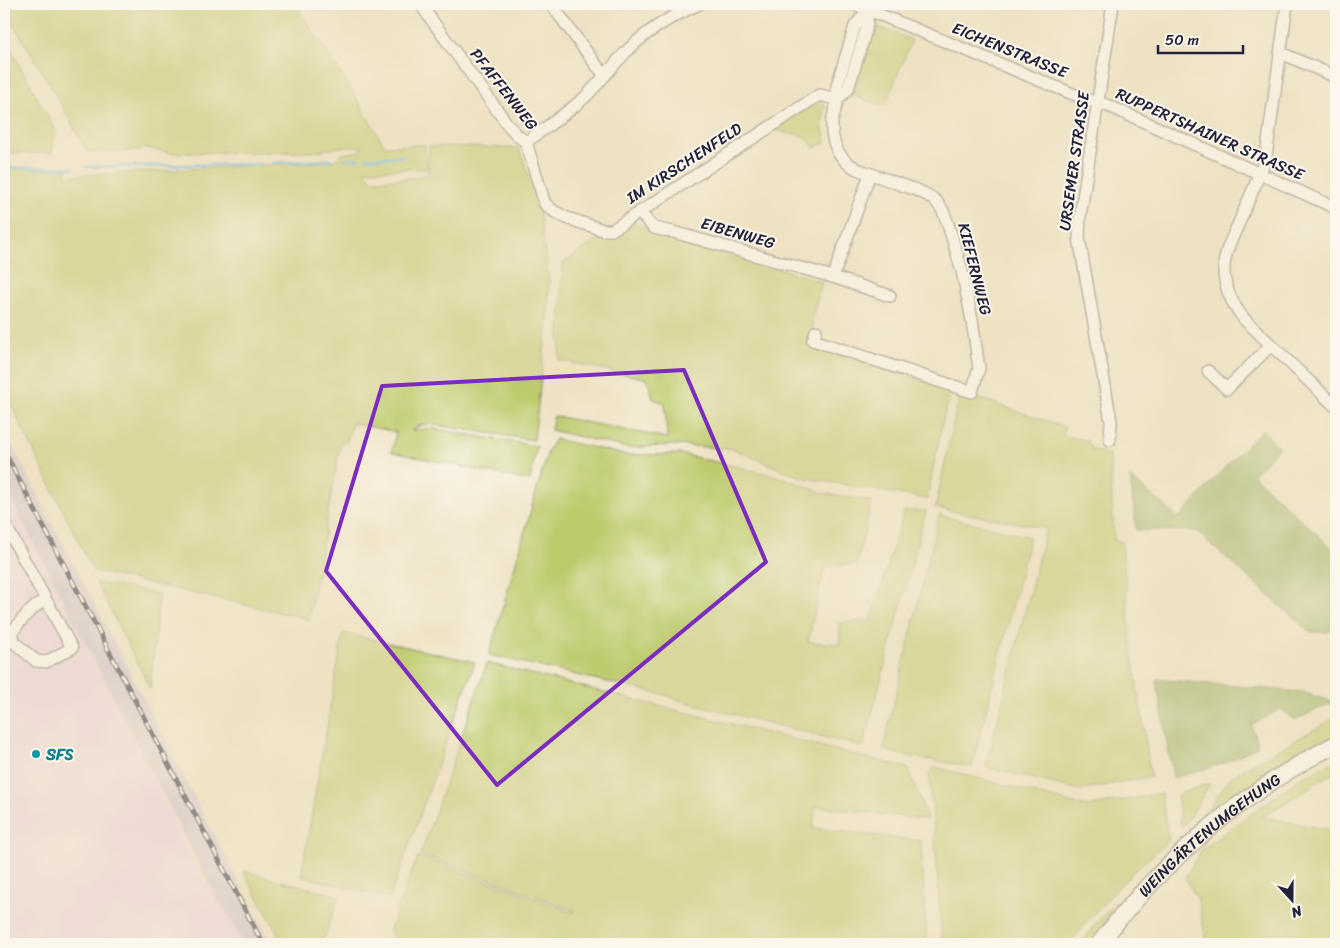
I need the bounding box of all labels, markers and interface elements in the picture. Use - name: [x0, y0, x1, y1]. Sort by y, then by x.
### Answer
- street label: EICHENSTRASSE: [948, 14, 1073, 87]
- scale bar: [1158, 22, 1242, 54]
- text: 50 m: [1165, 27, 1200, 53]
- street label: PFAFFENWEG: [462, 41, 546, 137]
- street label: RUPPERTSHAINER STRASSE: [1111, 79, 1310, 189]
- street label: URSEMER STRASSE: [1050, 88, 1098, 233]
- street label: IM KIRSCHENFELD: [619, 114, 748, 212]
- street label: EIBENWEG: [698, 209, 778, 257]
- street label: KIEFERNWEG: [949, 220, 1001, 318]
- place label: SFS: [45, 740, 74, 769]
- marker: SFS: [30, 748, 42, 760]
- street label: WEINGÄRTENUMGEHUNG: [1130, 765, 1287, 904]
- north arrow: [1268, 876, 1318, 926]
- text: N: [1287, 898, 1306, 925]

